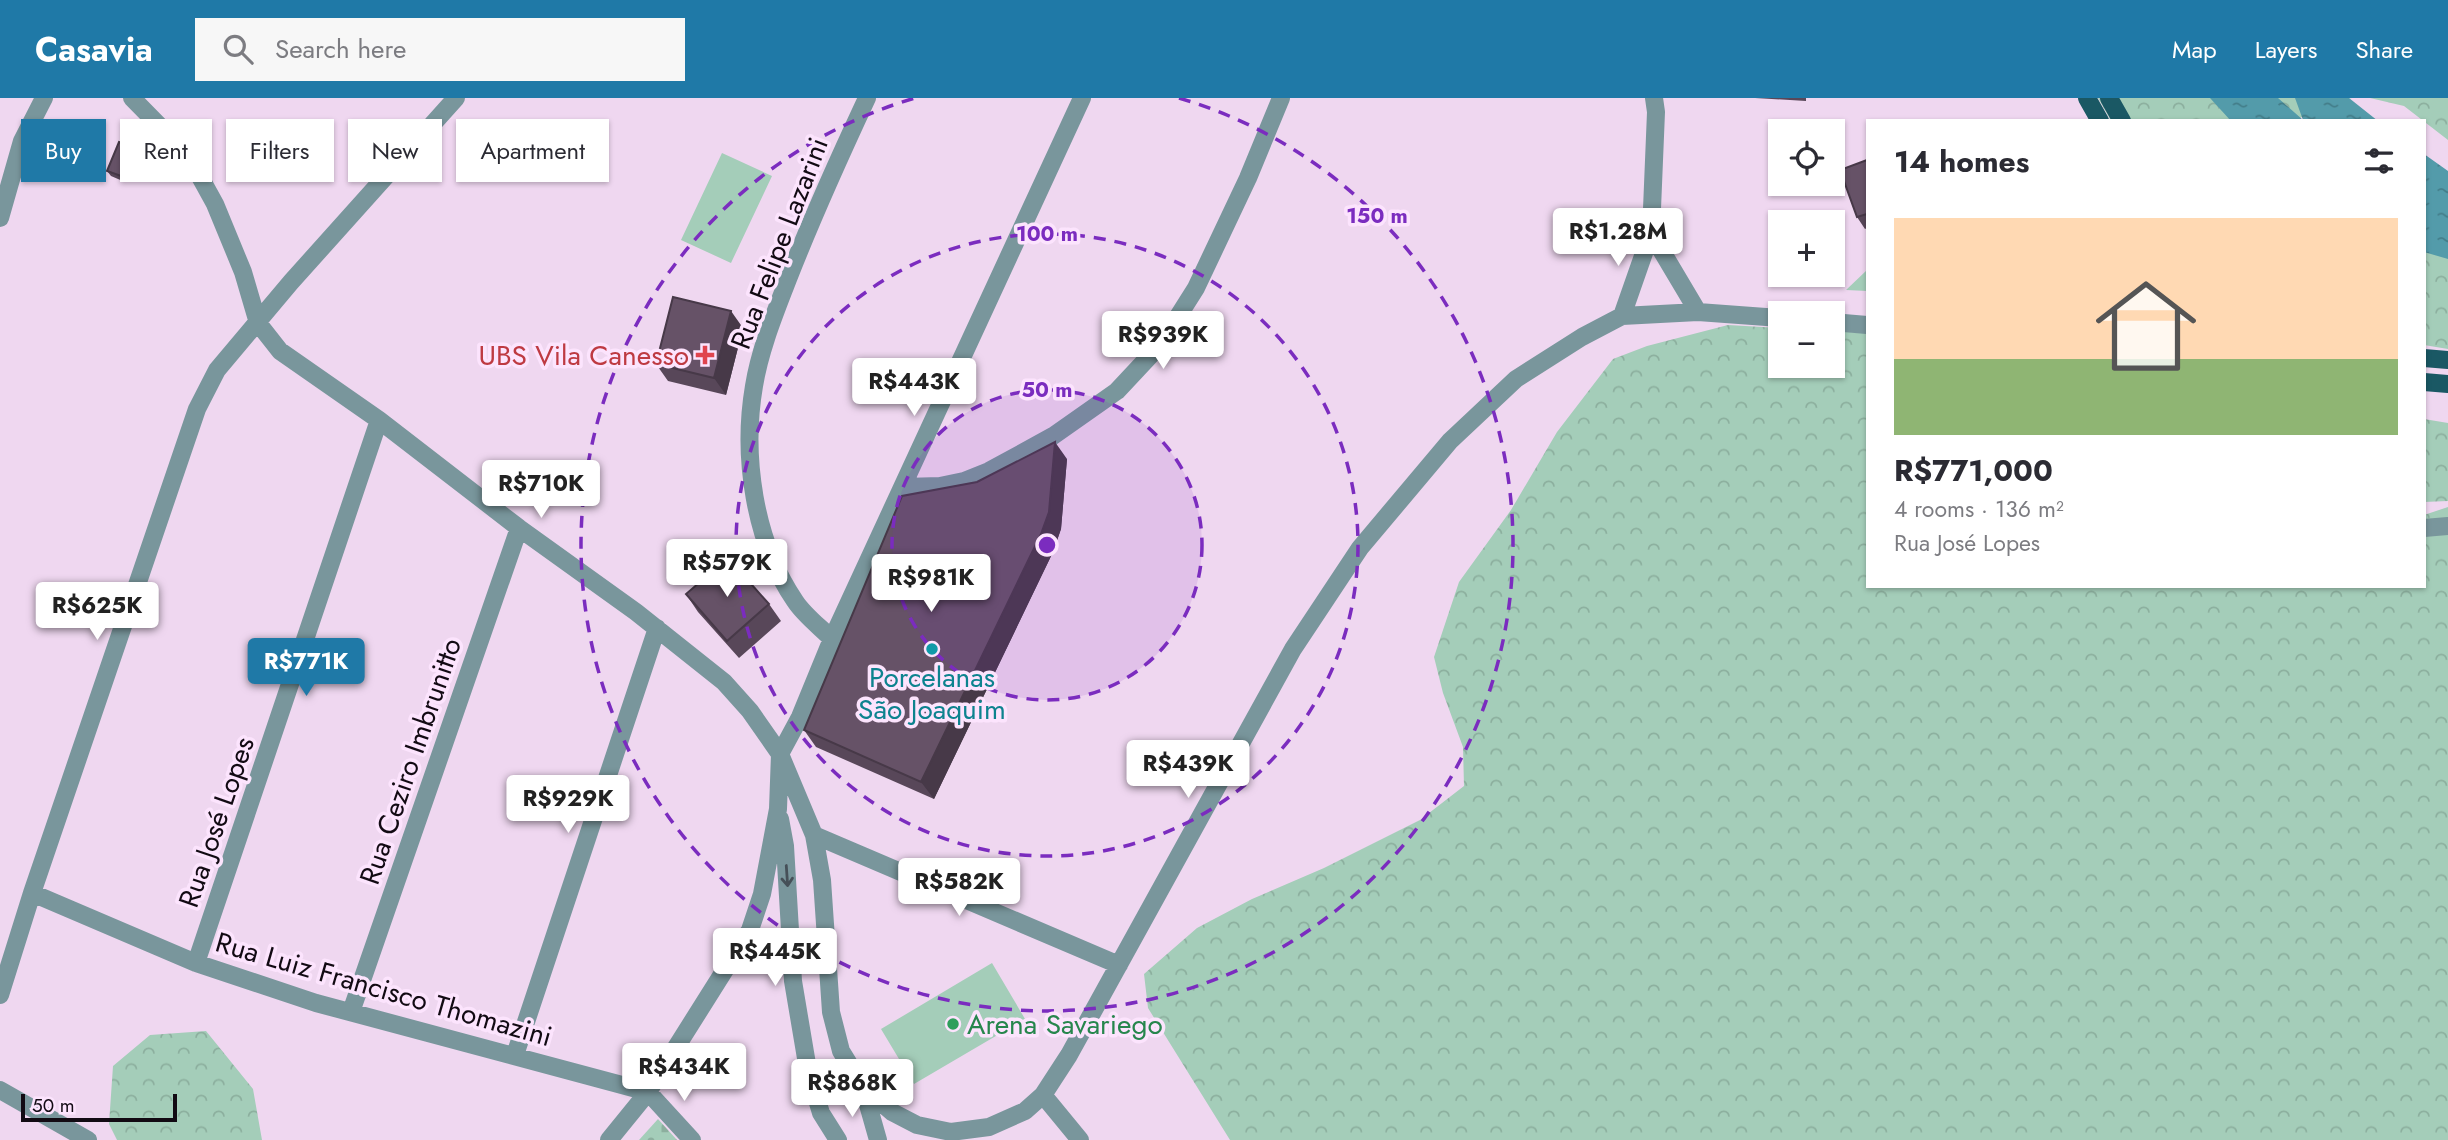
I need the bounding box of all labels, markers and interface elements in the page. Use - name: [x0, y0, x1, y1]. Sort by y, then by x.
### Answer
- search box: [195, 18, 685, 81]
- text: Casavia: [35, 26, 153, 73]
- icon: search: [219, 30, 257, 68]
- text: Search here: [275, 30, 406, 68]
- text: Map: [2172, 32, 2217, 67]
- text: Layers: [2255, 32, 2317, 67]
- text: Share: [2355, 32, 2413, 67]
- chip: Buy: [21, 119, 106, 182]
- chip: Rent: [120, 119, 212, 182]
- chip: Filters: [226, 119, 334, 182]
- chip: New: [348, 119, 442, 182]
- chip: Apartment: [456, 119, 609, 182]
- map controls: [1768, 119, 1845, 378]
- button: locate: [1768, 119, 1845, 196]
- street label: Rua Felipe Lazarini: [720, 131, 839, 355]
- text: 14 homes: [1894, 140, 2029, 183]
- icon: filters: [2360, 142, 2398, 180]
- text: 150 m: [1346, 201, 1408, 231]
- pin: R$1.28M: [1553, 208, 1683, 268]
- button: +: [1768, 210, 1845, 287]
- text: R$1.28M: [1569, 214, 1667, 248]
- text: 100 m: [1016, 219, 1078, 249]
- icon: home: [2083, 263, 2209, 389]
- button: −: [1768, 301, 1845, 378]
- pin: R$939K: [1106, 312, 1220, 371]
- text: R$939K: [1118, 317, 1208, 351]
- place label: UBS Vila Canesso: [478, 335, 689, 376]
- marker: UBS Vila Canesso: [695, 345, 715, 365]
- pin: R$443K: [857, 358, 971, 418]
- text: R$443K: [868, 364, 960, 398]
- text: 50 m: [1022, 375, 1072, 405]
- text: R$771,000: [1894, 449, 2053, 492]
- pin: R$710K: [484, 460, 598, 520]
- text: R$710K: [498, 466, 584, 500]
- text: 4 rooms · 136 m²: [1894, 492, 2064, 526]
- text: Rua José Lopes: [1894, 526, 2040, 560]
- centre of rings: [1035, 533, 1059, 557]
- pin: R$579K: [670, 540, 784, 599]
- text: R$579K: [682, 545, 772, 579]
- pin: R$981K: [874, 554, 988, 614]
- text: R$981K: [888, 560, 974, 594]
- pin: R$625K: [40, 582, 154, 642]
- text: R$625K: [52, 588, 142, 622]
- street label: Rua Ceziro Imbrunitto: [349, 632, 472, 890]
- pin: R$771K: [249, 638, 363, 698]
- marker: Porcelanas São Joaquim: [924, 641, 940, 657]
- text: R$771K: [264, 644, 348, 678]
- place label: Porcelanas São Joaquim: [858, 657, 1006, 730]
- street label: Rua José Lopes: [168, 731, 265, 913]
- pin: R$439K: [1131, 740, 1245, 800]
- text: R$439K: [1143, 746, 1234, 780]
- pin: R$929K: [511, 776, 625, 835]
- text: R$929K: [522, 781, 614, 815]
- pin: R$582K: [902, 858, 1016, 918]
- text: R$582K: [914, 864, 1004, 898]
- one-way arrow: [781, 865, 794, 887]
- street label: Rua Luiz Francisco Thomazini: [211, 922, 557, 1057]
- pin: R$445K: [718, 928, 832, 988]
- text: R$445K: [729, 934, 821, 968]
- place label: Arena Savariego: [967, 1004, 1163, 1045]
- marker: Arena Savariego: [945, 1016, 961, 1032]
- pin: R$434K: [627, 1044, 741, 1103]
- text: R$434K: [638, 1049, 730, 1083]
- pin: R$868K: [795, 1060, 909, 1119]
- text: R$868K: [807, 1065, 897, 1099]
- scale bar: [21, 1091, 177, 1123]
- text: 50 m: [32, 1092, 75, 1119]

